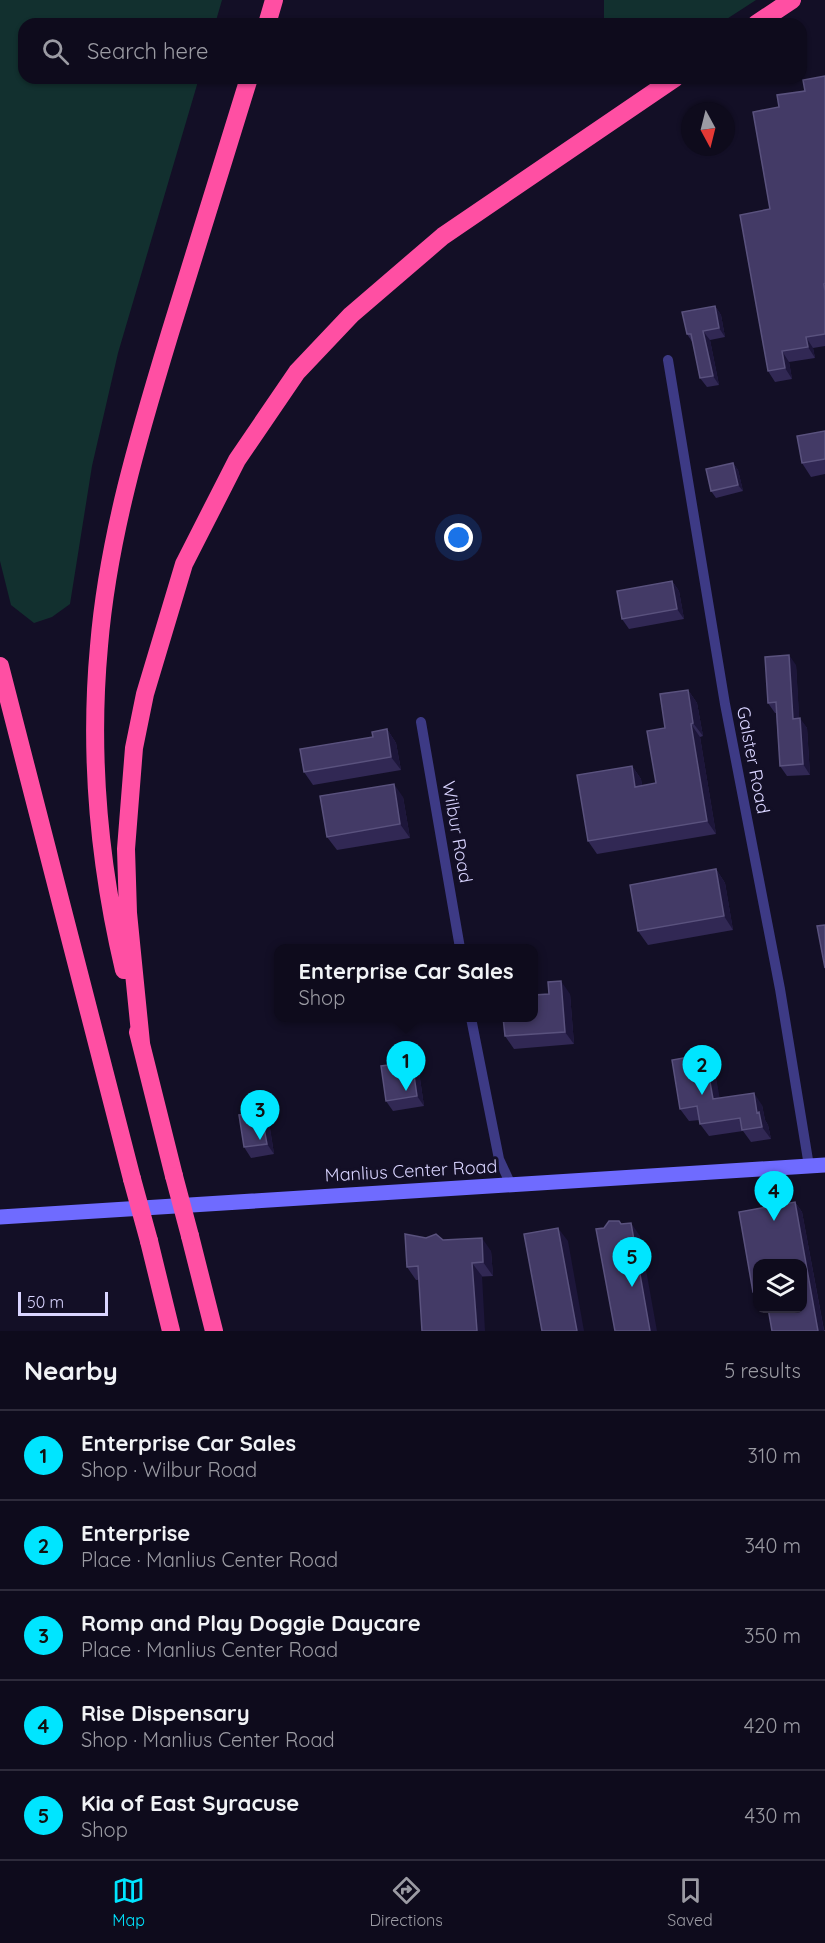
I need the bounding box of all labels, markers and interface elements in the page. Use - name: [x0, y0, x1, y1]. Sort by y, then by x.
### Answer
- search box: [18, 18, 807, 84]
- icon: search: [39, 35, 72, 68]
- text: Search here: [87, 37, 208, 65]
- north arrow: [681, 102, 735, 156]
- your location: [444, 523, 473, 552]
- street label: Galster Road: [732, 704, 775, 816]
- street label: Wilbur Road: [437, 779, 478, 885]
- popup: [274, 944, 538, 1022]
- text: Enterprise Car Sales: [299, 957, 514, 985]
- text: Shop: [299, 985, 345, 1010]
- pin: 1: [386, 1042, 426, 1091]
- pin: 2: [682, 1046, 722, 1095]
- pin: 3: [240, 1090, 280, 1140]
- street label: Manlius Center Road: [324, 1154, 498, 1187]
- pin: 4: [754, 1172, 794, 1221]
- pin: 5: [612, 1238, 652, 1287]
- map controls: [753, 1259, 807, 1313]
- button: layers: [753, 1259, 807, 1313]
- scale bar: [18, 1289, 108, 1316]
- text: 50 m: [27, 1292, 64, 1312]
- text: Nearby: [24, 1354, 118, 1387]
- text: 5 results: [724, 1358, 801, 1383]
- text: Enterprise Car Sales: [81, 1429, 296, 1457]
- text: 1: [40, 1443, 47, 1468]
- text: 310 m: [748, 1443, 801, 1468]
- text: Shop · Wilbur Road: [81, 1457, 257, 1482]
- text: Enterprise: [81, 1519, 190, 1547]
- text: 2: [38, 1533, 49, 1558]
- text: 340 m: [744, 1533, 801, 1558]
- text: Place · Manlius Center Road: [81, 1547, 338, 1572]
- text: Romp and Play Doggie Daycare: [81, 1609, 421, 1637]
- text: 3: [38, 1623, 49, 1648]
- text: 350 m: [744, 1623, 801, 1648]
- text: Place · Manlius Center Road: [81, 1637, 338, 1662]
- text: Rise Dispensary: [81, 1699, 250, 1727]
- text: 4: [38, 1713, 49, 1738]
- text: 420 m: [744, 1713, 801, 1738]
- text: Shop · Manlius Center Road: [81, 1727, 335, 1752]
- text: Kia of East Syracuse: [81, 1789, 299, 1817]
- text: 5: [38, 1803, 49, 1828]
- text: 430 m: [744, 1803, 801, 1828]
- text: Shop: [81, 1817, 128, 1842]
- tab: Map: [112, 1874, 145, 1930]
- tab: Directions: [370, 1874, 443, 1930]
- tab: Saved: [667, 1874, 713, 1930]

